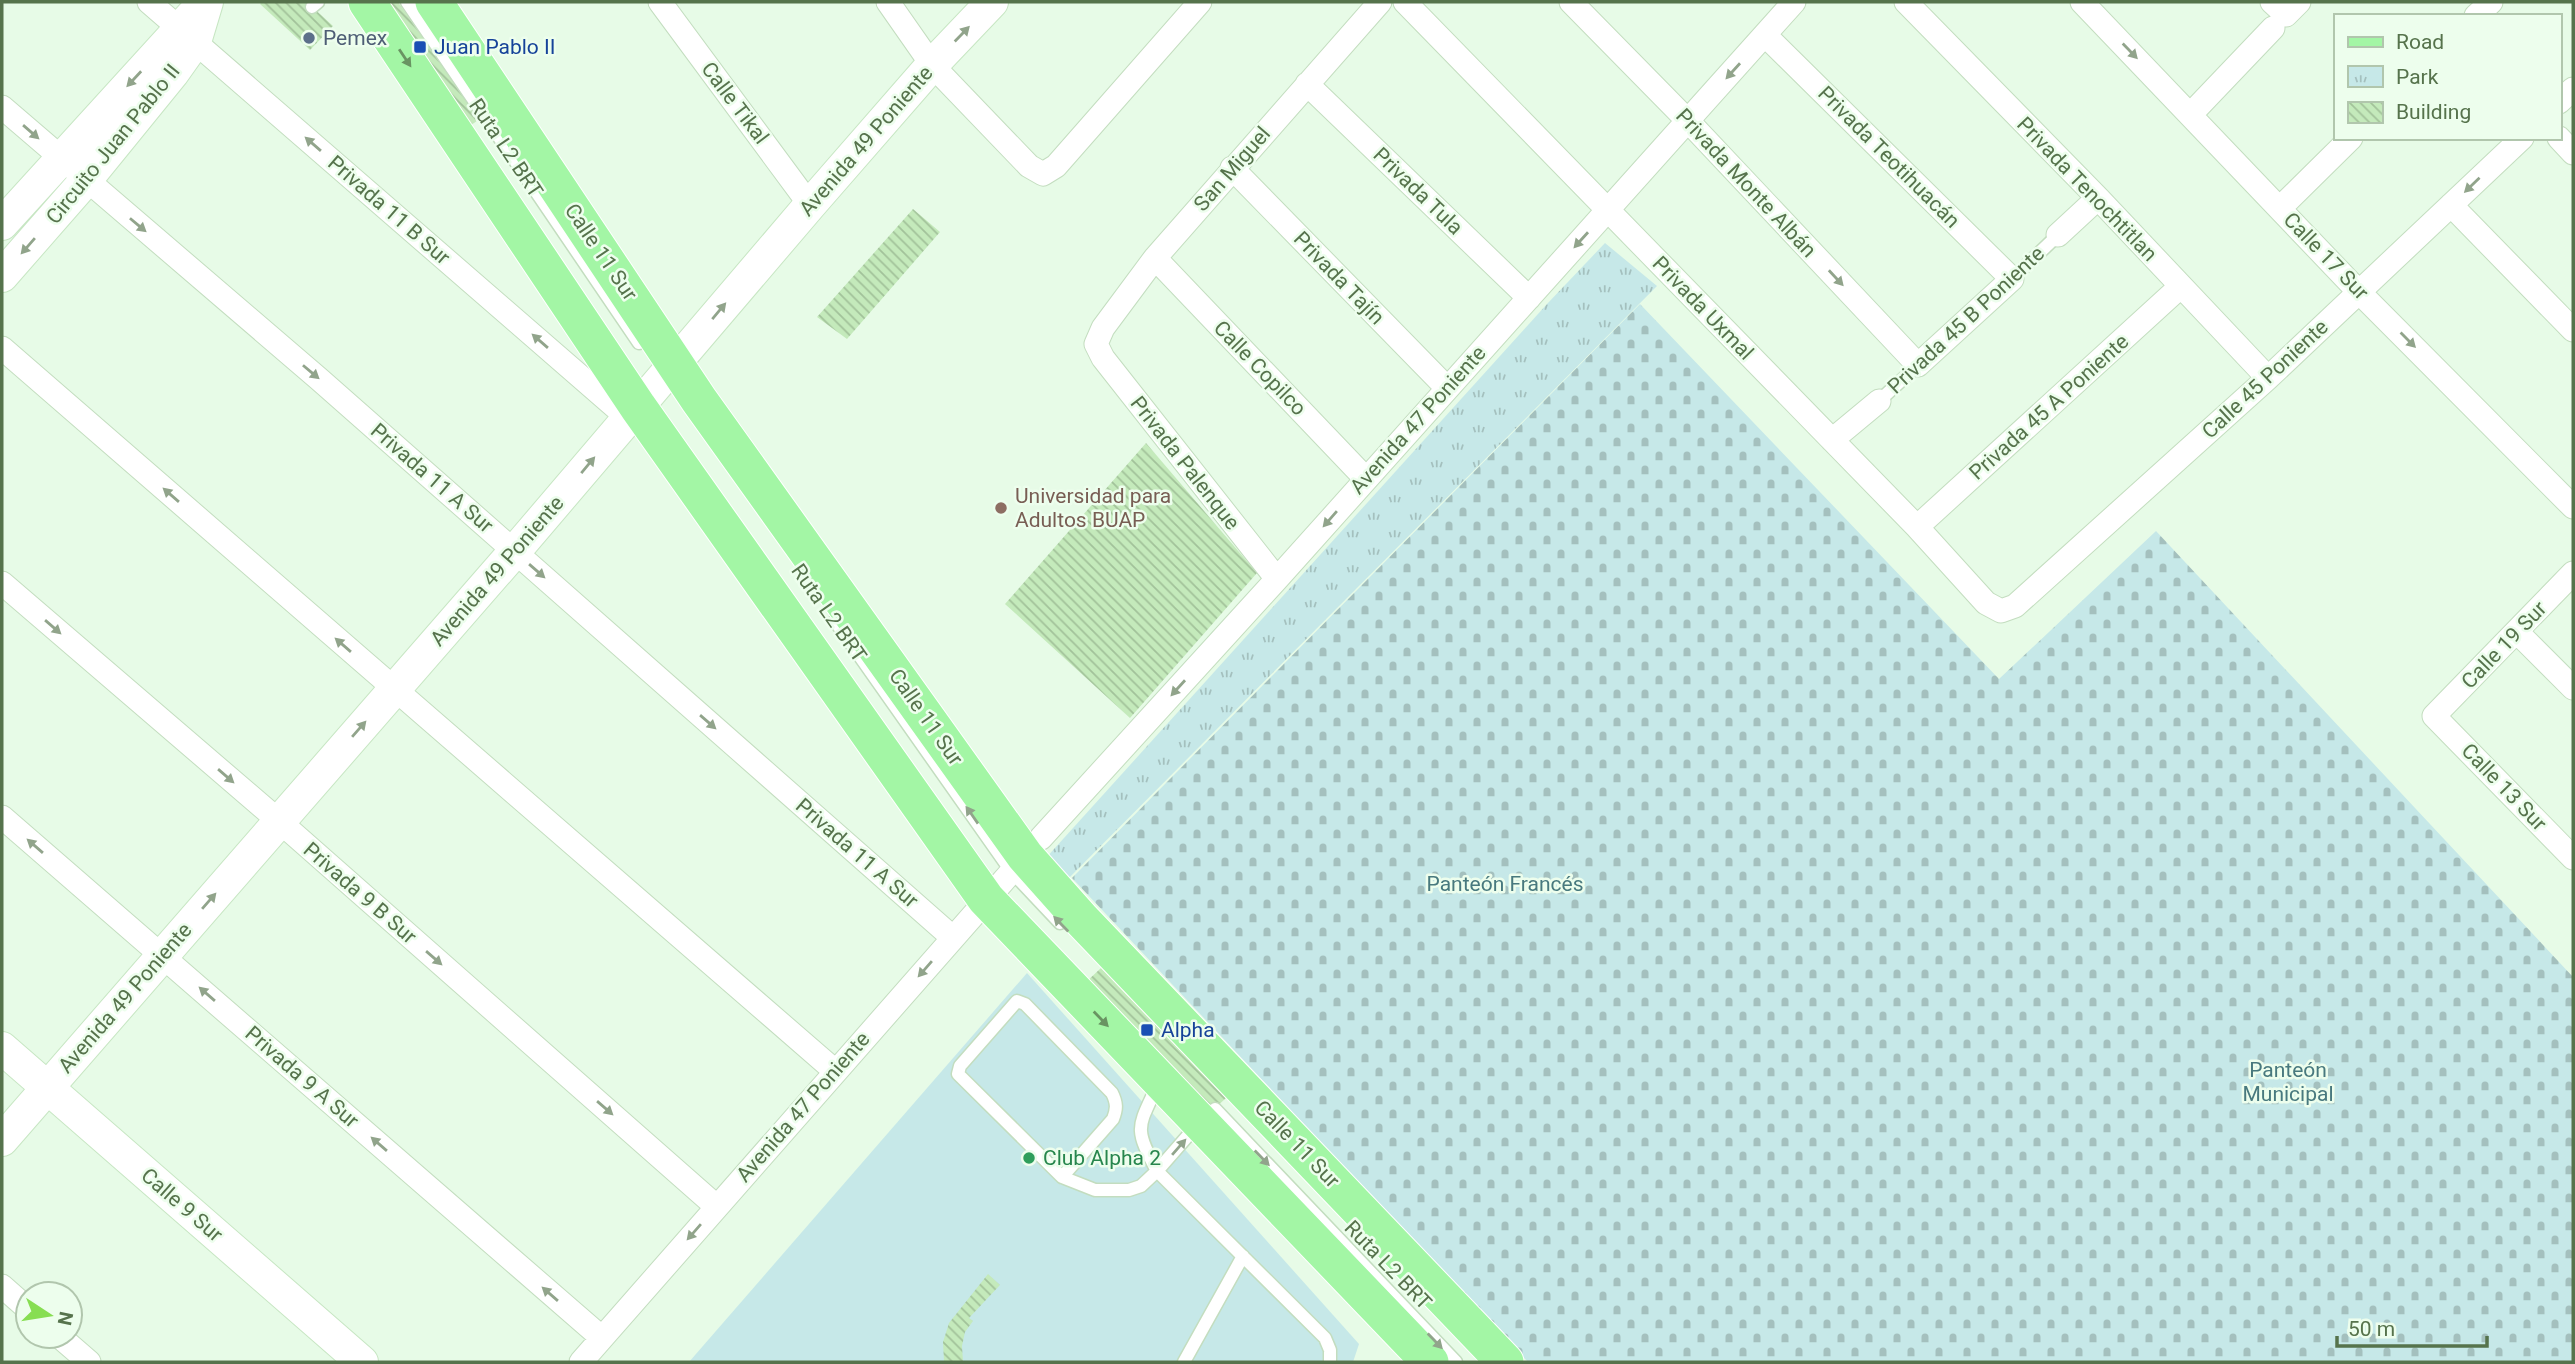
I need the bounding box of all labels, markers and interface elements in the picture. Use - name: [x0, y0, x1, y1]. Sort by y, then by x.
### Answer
- legend: [2334, 14, 2561, 140]
- place label: Pemex: [323, 26, 387, 50]
- one-way arrow: [954, 26, 970, 43]
- marker: Pemex: [301, 30, 317, 46]
- text: Road: [2396, 30, 2444, 54]
- place label: Juan Pablo II: [434, 35, 555, 59]
- marker: Juan Pablo II: [412, 39, 428, 55]
- one-way arrow: [2121, 42, 2137, 59]
- one-way arrow: [398, 49, 411, 68]
- street label: Calle Tikal: [697, 57, 773, 149]
- street label: Circuito Juan Pablo II: [41, 59, 185, 229]
- street label: Avenida 49 Poniente: [794, 61, 938, 221]
- one-way arrow: [1725, 62, 1741, 80]
- text: Park: [2396, 65, 2439, 89]
- one-way arrow: [126, 70, 142, 88]
- street label: Privada Teotihuacán: [1813, 81, 1965, 233]
- street label: Ruta L2 BRT: [464, 94, 548, 202]
- text: Building: [2396, 100, 2471, 124]
- street label: Privada Monte Albán: [1671, 104, 1821, 262]
- street label: Privada Tenochtitlan: [2012, 112, 2162, 266]
- street label: San Miguel: [1189, 122, 1275, 216]
- one-way arrow: [22, 124, 40, 140]
- one-way arrow: [304, 137, 321, 152]
- street label: Privada Tula: [1368, 143, 1468, 239]
- street label: Privada 11 B Sur: [323, 151, 455, 269]
- one-way arrow: [2464, 177, 2481, 193]
- street label: Calle 11 Sur: [560, 199, 642, 305]
- street label: Calle 17 Sur: [2279, 208, 2373, 304]
- one-way arrow: [129, 217, 147, 232]
- street label: Privada Tajín: [1289, 227, 1389, 329]
- one-way arrow: [1573, 231, 1589, 248]
- one-way arrow: [20, 237, 36, 255]
- street label: Privada 45 B Poniente: [1883, 241, 2049, 399]
- street label: Privada Uxmal: [1648, 251, 1758, 365]
- one-way arrow: [1827, 269, 1844, 286]
- one-way arrow: [711, 303, 726, 320]
- street label: Calle 45 Poniente: [2197, 315, 2333, 443]
- street label: Calle Copilco: [1209, 316, 1311, 420]
- street label: Privada 45 A Poniente: [1965, 329, 2133, 485]
- one-way arrow: [2399, 332, 2416, 349]
- one-way arrow: [531, 333, 549, 349]
- street label: Avenida 47 Poniente: [1345, 341, 1491, 499]
- one-way arrow: [303, 364, 320, 379]
- street label: Privada Palenque: [1126, 392, 1244, 534]
- street label: Privada 11 A Sur: [366, 418, 498, 538]
- one-way arrow: [580, 456, 596, 474]
- place label: Universidad para Adultos BUAP: [1015, 484, 1171, 532]
- one-way arrow: [162, 487, 180, 503]
- street label: Avenida 49 Poniente: [425, 491, 569, 651]
- marker: Universidad para Adultos BUAP: [993, 500, 1009, 516]
- one-way arrow: [1323, 510, 1339, 527]
- street label: Ruta L2 BRT: [786, 559, 872, 667]
- one-way arrow: [528, 563, 546, 579]
- street label: Calle 19 Sur: [2457, 597, 2551, 693]
- one-way arrow: [45, 619, 62, 634]
- one-way arrow: [334, 637, 351, 653]
- street label: Calle 11 Sur: [884, 664, 968, 770]
- one-way arrow: [1170, 679, 1186, 697]
- one-way arrow: [699, 713, 716, 729]
- one-way arrow: [351, 721, 366, 738]
- street label: Calle 13 Sur: [2457, 739, 2551, 835]
- one-way arrow: [217, 768, 234, 783]
- street label: Privada 11 A Sur: [791, 793, 923, 913]
- one-way arrow: [965, 806, 979, 824]
- street label: Privada 9 B Sur: [299, 837, 421, 949]
- one-way arrow: [26, 838, 44, 854]
- park label: Panteón Francés: [1427, 872, 1583, 896]
- one-way arrow: [201, 893, 217, 910]
- one-way arrow: [1053, 915, 1070, 932]
- street label: Avenida 49 Poniente: [53, 918, 197, 1078]
- one-way arrow: [425, 950, 443, 966]
- one-way arrow: [918, 960, 933, 977]
- one-way arrow: [199, 987, 216, 1002]
- one-way arrow: [1092, 1010, 1108, 1027]
- place label: Alpha: [1161, 1018, 1215, 1042]
- street label: Privada 9 A Sur: [240, 1021, 364, 1133]
- marker: Alpha: [1139, 1022, 1155, 1038]
- street label: Avenida 47 Poniente: [731, 1027, 875, 1187]
- park label: Panteón Municipal: [2242, 1058, 2334, 1106]
- street label: Calle 11 Sur: [1250, 1096, 1344, 1192]
- one-way arrow: [596, 1100, 613, 1115]
- one-way arrow: [370, 1136, 388, 1152]
- one-way arrow: [1171, 1138, 1187, 1156]
- place label: Club Alpha 2: [1043, 1146, 1161, 1170]
- one-way arrow: [1253, 1149, 1269, 1166]
- marker: Club Alpha 2: [1021, 1150, 1037, 1166]
- street label: Calle 9 Sur: [136, 1163, 228, 1247]
- street label: Ruta L2 BRT: [1340, 1216, 1437, 1315]
- one-way arrow: [686, 1223, 702, 1241]
- north arrow: [14, 1280, 84, 1350]
- one-way arrow: [541, 1286, 559, 1302]
- scale bar: [2337, 1304, 2488, 1348]
- text: N: [52, 1309, 78, 1327]
- text: 50 m: [2348, 1317, 2395, 1341]
- one-way arrow: [1427, 1332, 1443, 1349]

